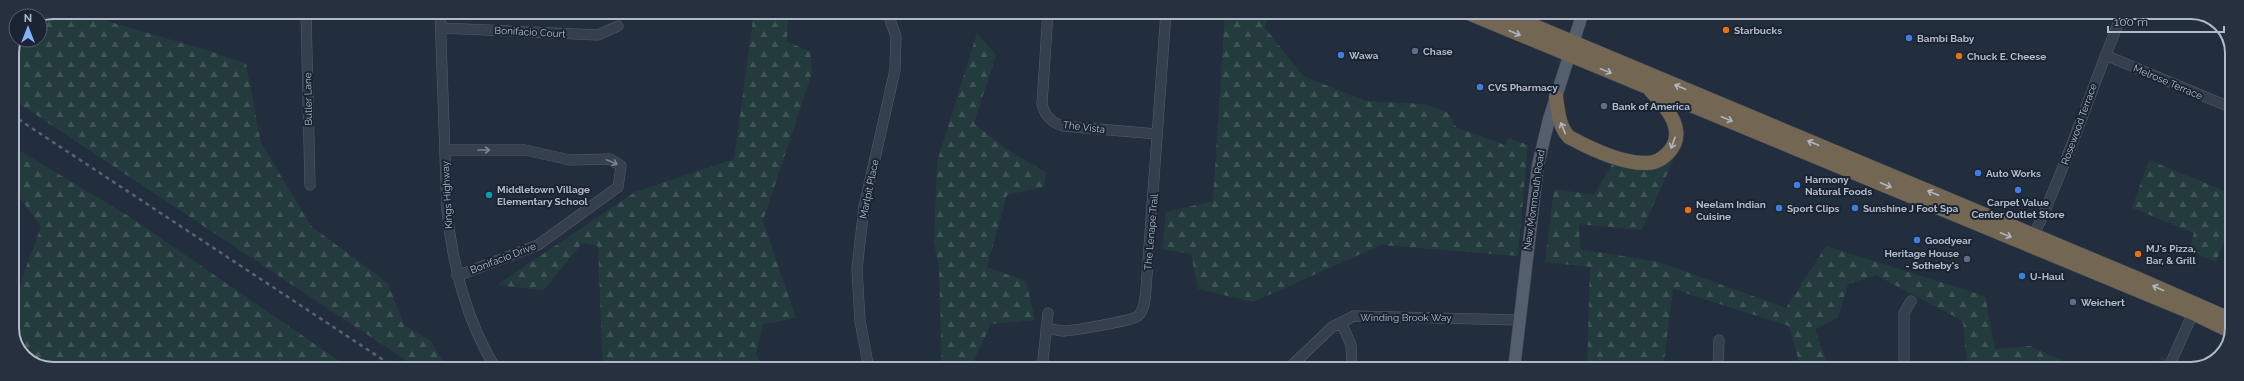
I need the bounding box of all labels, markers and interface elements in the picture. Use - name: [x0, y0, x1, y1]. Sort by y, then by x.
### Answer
- north arrow: [8, 8, 48, 48]
- scale bar: [2108, 8, 2224, 34]
- text: N: [24, 12, 32, 25]
- text: 100 m: [2114, 15, 2148, 29]
- street label: Bonifacio Court: [494, 25, 566, 39]
- marker: Starbucks: [1721, 25, 1731, 35]
- place label: Starbucks: [1734, 25, 1782, 36]
- one-way arrow: [1509, 30, 1521, 37]
- marker: Bambi Baby: [1904, 33, 1914, 43]
- place label: Bambi Baby: [1917, 33, 1975, 44]
- marker: Chase: [1410, 46, 1420, 56]
- place label: Chase: [1423, 46, 1453, 57]
- marker: Wawa: [1336, 50, 1346, 60]
- place label: Wawa: [1349, 50, 1379, 61]
- marker: Chuck E. Cheese: [1954, 51, 1964, 61]
- place label: Chuck E. Cheese: [1967, 51, 2046, 62]
- street label: Melrose Terrace: [2132, 62, 2204, 102]
- one-way arrow: [1600, 67, 1612, 75]
- street label: Butler Lane: [302, 72, 314, 126]
- marker: CVS Pharmacy: [1475, 82, 1485, 92]
- place label: CVS Pharmacy: [1488, 82, 1558, 93]
- street label: Rosewood Terrace: [2059, 82, 2099, 166]
- one-way arrow: [1675, 83, 1687, 91]
- marker: Bank of America: [1599, 101, 1609, 111]
- place label: Bank of America: [1612, 101, 1690, 112]
- one-way arrow: [1721, 115, 1733, 123]
- street label: The Vista: [1062, 119, 1106, 135]
- one-way arrow: [1559, 122, 1566, 134]
- one-way arrow: [1669, 136, 1677, 148]
- one-way arrow: [1808, 139, 1820, 146]
- one-way arrow: [477, 146, 490, 154]
- street label: New Monmouth Road: [1522, 149, 1546, 251]
- street label: Marlpit Place: [857, 158, 881, 220]
- one-way arrow: [606, 159, 618, 166]
- street label: Kings Highway: [440, 160, 454, 229]
- marker: Auto Works: [1973, 168, 1983, 178]
- place label: Auto Works: [1986, 168, 2041, 179]
- place label: Harmony Natural Foods: [1805, 174, 1872, 197]
- marker: Harmony Natural Foods: [1792, 180, 1802, 190]
- one-way arrow: [1879, 182, 1891, 190]
- place label: Middletown Village Elementary School: [497, 184, 590, 207]
- marker: Carpet Value Center Outlet Store: [2013, 185, 2023, 195]
- one-way arrow: [1927, 189, 1939, 197]
- marker: Middletown Village Elementary School: [484, 190, 494, 200]
- street label: The Lenape Trail: [1142, 193, 1160, 271]
- place label: Carpet Value Center Outlet Store: [1971, 197, 2065, 220]
- place label: Neelam Indian Cuisine: [1696, 199, 1766, 222]
- marker: Sport Clips: [1774, 203, 1784, 213]
- place label: Sport Clips: [1787, 203, 1840, 214]
- marker: Sunshine J Foot Spa: [1850, 203, 1860, 213]
- place label: Sunshine J Foot Spa: [1863, 203, 1958, 214]
- marker: Neelam Indian Cuisine: [1683, 205, 1693, 215]
- one-way arrow: [1999, 232, 2011, 240]
- marker: Goodyear: [1912, 235, 1922, 245]
- place label: Goodyear: [1925, 235, 1972, 246]
- street label: Bonifacio Drive: [469, 240, 537, 276]
- place label: MJ's Pizza, Bar, & Grill: [2146, 243, 2196, 266]
- place label: Heritage House - Sotheby's: [1884, 248, 1959, 271]
- marker: MJ's Pizza, Bar, & Grill: [2133, 249, 2143, 259]
- marker: Heritage House - Sotheby's: [1962, 254, 1972, 264]
- marker: U-Haul: [2017, 271, 2027, 281]
- place label: U-Haul: [2030, 271, 2065, 282]
- one-way arrow: [2152, 284, 2164, 291]
- marker: Weichert: [2068, 297, 2078, 307]
- place label: Weichert: [2081, 297, 2125, 308]
- street label: Winding Brook Way: [1360, 312, 1452, 323]

